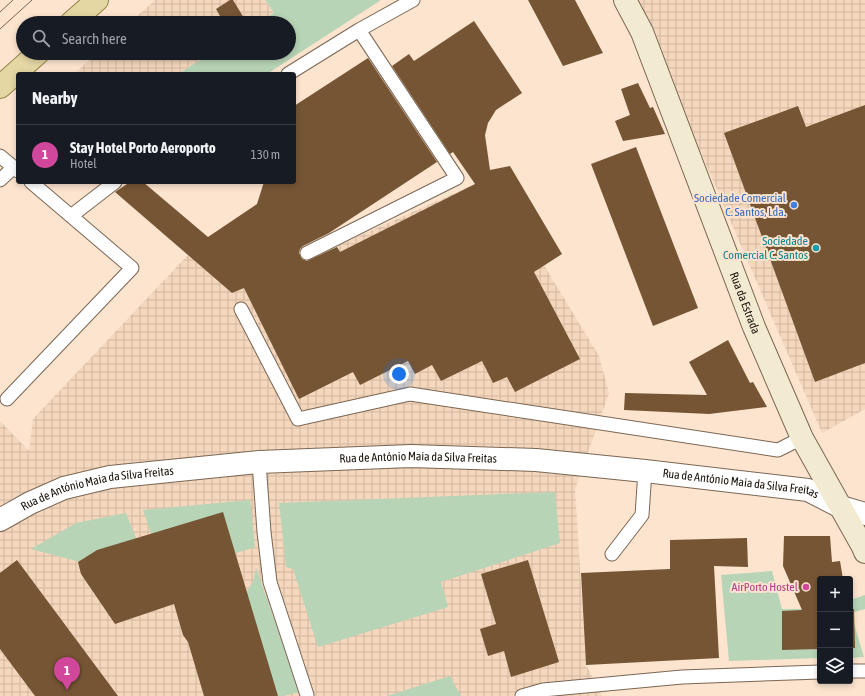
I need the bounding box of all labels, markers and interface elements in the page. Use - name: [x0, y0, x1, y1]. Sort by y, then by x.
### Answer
- search box: [16, 16, 296, 60]
- icon: search: [30, 27, 52, 49]
- text: Search here: [62, 30, 127, 47]
- text: Nearby: [32, 88, 78, 108]
- text: Stay Hotel Porto Aeroporto: [70, 139, 216, 156]
- text: 1: [42, 147, 48, 162]
- text: 130 m: [251, 147, 280, 162]
- text: Hotel: [70, 156, 97, 171]
- place label: Sociedade Comercial C. Santos, Lda.: [694, 191, 787, 219]
- marker: Sociedade Comercial C. Santos, Lda.: [789, 200, 799, 210]
- place label: Sociedade Comercial C. Santos: [723, 234, 808, 262]
- marker: Sociedade Comercial C. Santos: [811, 243, 821, 253]
- street label: Rua da Estrada: [727, 270, 763, 336]
- your location: [389, 364, 409, 384]
- street label: Rua de António Maia da Silva Freitas: [339, 449, 497, 466]
- street label: Rua de António Maia da Silva Freitas: [18, 464, 174, 514]
- street label: Rua de António Maia da Silva Freitas: [662, 466, 821, 501]
- map controls: [817, 576, 853, 684]
- button: +: [817, 576, 853, 612]
- place label: AirPorto Hostel: [732, 580, 799, 594]
- marker: AirPorto Hostel: [801, 582, 811, 592]
- button: −: [817, 612, 853, 648]
- button: layers: [817, 648, 853, 684]
- pin: 1: [54, 657, 80, 690]

